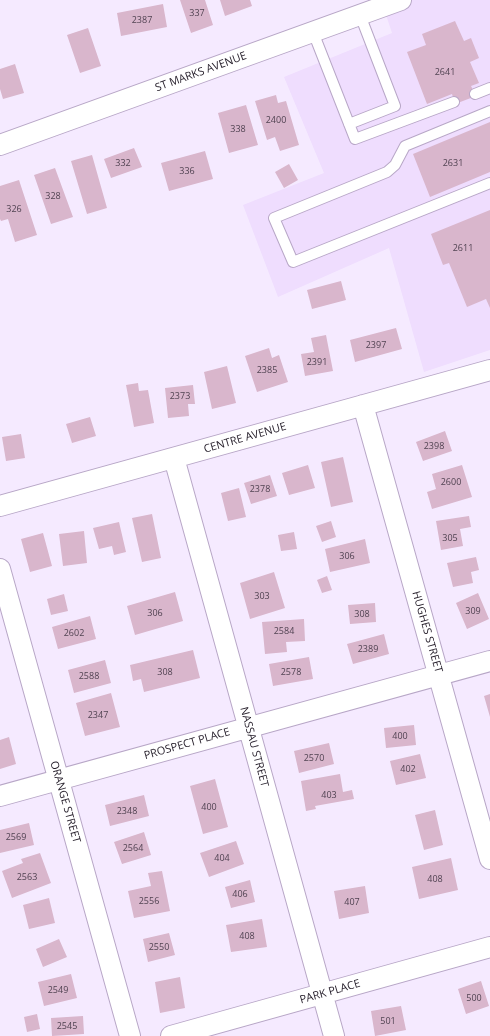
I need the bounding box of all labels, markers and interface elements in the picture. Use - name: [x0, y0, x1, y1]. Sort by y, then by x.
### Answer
- house number: 337: [189, 8, 205, 18]
- house number: 2387: [132, 15, 152, 25]
- street label: ST MARKS AVENUE: [154, 49, 248, 95]
- house number: 2641: [435, 67, 455, 77]
- house number: 2400: [266, 115, 286, 125]
- house number: 338: [230, 124, 246, 134]
- house number: 332: [115, 158, 131, 168]
- house number: 2631: [443, 158, 463, 168]
- house number: 336: [179, 166, 195, 176]
- house number: 328: [45, 191, 61, 201]
- house number: 326: [6, 204, 22, 214]
- house number: 2611: [453, 243, 473, 253]
- house number: 2397: [366, 340, 386, 350]
- house number: 2391: [307, 357, 327, 367]
- house number: 2385: [257, 365, 277, 375]
- house number: 2373: [170, 391, 190, 401]
- street label: CENTRE AVENUE: [202, 420, 288, 456]
- house number: 2398: [424, 441, 444, 451]
- house number: 2600: [441, 477, 461, 487]
- house number: 2378: [250, 484, 270, 494]
- house number: 305: [442, 533, 458, 543]
- house number: 306: [339, 551, 355, 561]
- street label: HUGHES STREET: [409, 590, 445, 674]
- house number: 303: [254, 591, 270, 601]
- house number: 309: [465, 606, 481, 616]
- house number: 306: [147, 608, 163, 618]
- house number: 308: [354, 609, 370, 619]
- house number: 2584: [274, 626, 294, 636]
- house number: 2602: [64, 628, 84, 638]
- house number: 2389: [358, 644, 378, 654]
- house number: 308: [157, 667, 173, 677]
- house number: 2578: [281, 667, 301, 677]
- house number: 2588: [79, 671, 99, 681]
- street label: NASSAU STREET: [237, 706, 271, 788]
- house number: 2347: [88, 710, 108, 720]
- street label: PROSPECT PLACE: [142, 725, 232, 763]
- house number: 400: [392, 731, 408, 741]
- house number: 2570: [304, 753, 324, 763]
- street label: ORANGE STREET: [47, 759, 83, 845]
- house number: 402: [400, 764, 416, 774]
- house number: 403: [321, 790, 337, 800]
- house number: 400: [201, 802, 217, 812]
- house number: 2348: [117, 806, 137, 816]
- house number: 2569: [6, 832, 26, 842]
- house number: 2564: [123, 843, 143, 853]
- house number: 404: [214, 853, 230, 863]
- house number: 2563: [17, 872, 37, 882]
- house number: 408: [427, 874, 443, 884]
- house number: 406: [232, 889, 248, 899]
- house number: 2556: [139, 896, 159, 906]
- house number: 407: [344, 897, 360, 907]
- house number: 408: [239, 931, 255, 941]
- house number: 2550: [149, 942, 169, 952]
- street label: PARK PLACE: [298, 977, 362, 1007]
- house number: 2549: [48, 985, 68, 995]
- house number: 500: [466, 993, 482, 1003]
- house number: 501: [380, 1016, 396, 1026]
- house number: 2545: [57, 1021, 77, 1031]

